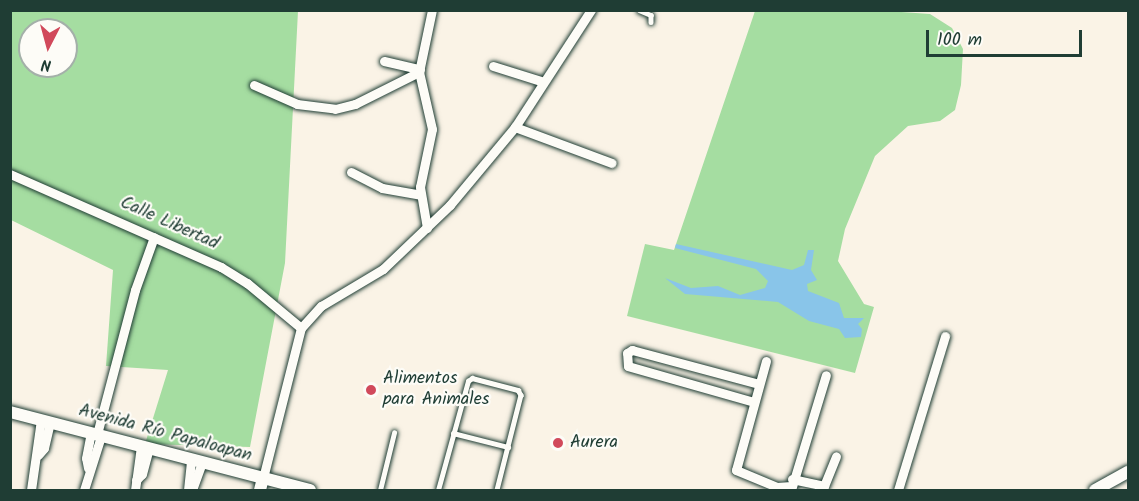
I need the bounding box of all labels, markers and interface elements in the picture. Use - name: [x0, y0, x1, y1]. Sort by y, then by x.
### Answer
- north arrow: [18, 18, 78, 78]
- scale bar: [929, 18, 1085, 56]
- text: 100 m: [937, 26, 982, 55]
- text: N: [40, 51, 53, 77]
- street label: Calle Libertad: [116, 193, 222, 255]
- place label: Alimentos para Animales: [383, 369, 489, 412]
- marker: Alimentos para Animales: [364, 383, 378, 397]
- street label: Avenida Río Papaloapan: [76, 401, 254, 467]
- place label: Aurera: [570, 432, 618, 454]
- marker: Aurera: [551, 436, 565, 450]

